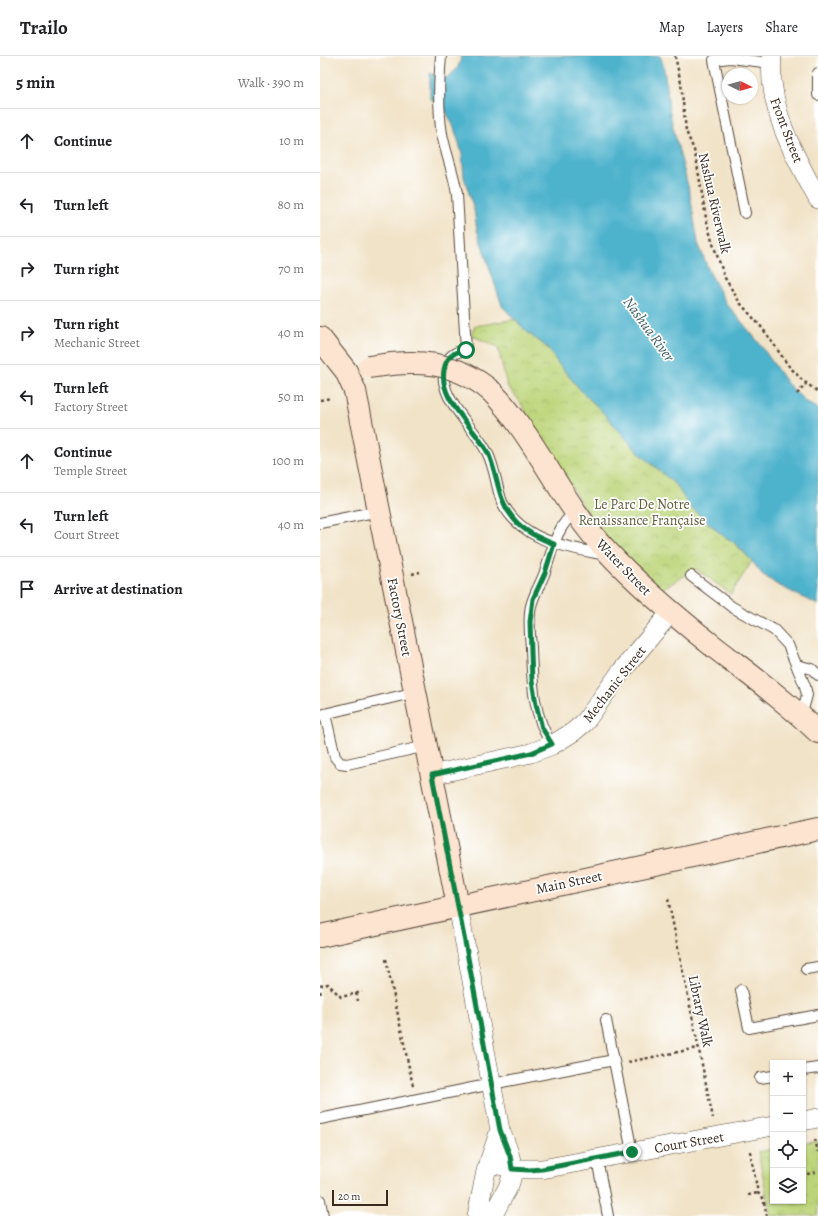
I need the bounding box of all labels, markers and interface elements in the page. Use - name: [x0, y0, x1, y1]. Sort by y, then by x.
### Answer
- text: Trailo: [20, 15, 68, 41]
- text: Map: [659, 18, 685, 37]
- text: Layers: [707, 18, 743, 37]
- text: Share: [765, 18, 798, 37]
- north arrow: [722, 68, 758, 104]
- text: 5 min: [16, 71, 55, 94]
- text: Walk · 390 m: [238, 74, 304, 91]
- street label: Front Street: [765, 95, 808, 166]
- icon: ahead: [16, 130, 38, 152]
- text: Continue: [54, 131, 112, 151]
- text: 10 m: [279, 132, 304, 149]
- street label: Nashua Riverwalk: [694, 151, 735, 255]
- icon: left: [16, 194, 38, 216]
- text: Turn left: [54, 195, 109, 215]
- text: 80 m: [277, 196, 304, 213]
- icon: right: [16, 258, 38, 280]
- text: Turn right: [54, 259, 119, 279]
- text: 70 m: [278, 260, 304, 277]
- water label: Nashua River: [619, 293, 680, 366]
- text: Turn right: [54, 314, 119, 334]
- icon: right: [16, 322, 38, 344]
- text: 40 m: [278, 324, 304, 341]
- text: Mechanic Street: [54, 334, 140, 351]
- route start: [457, 341, 475, 359]
- text: Turn left: [54, 378, 109, 398]
- icon: left: [16, 386, 38, 408]
- text: 50 m: [278, 388, 304, 405]
- text: Factory Street: [54, 398, 128, 415]
- text: Continue: [54, 442, 112, 462]
- icon: ahead: [16, 450, 38, 472]
- text: 100 m: [272, 452, 304, 469]
- text: Temple Street: [54, 462, 127, 479]
- park label: Le Parc De Notre Renaissance Française: [578, 495, 706, 530]
- text: Turn left: [54, 506, 109, 526]
- icon: left: [16, 514, 38, 536]
- text: 40 m: [278, 516, 304, 533]
- text: Court Street: [54, 526, 119, 543]
- street label: Water Street: [591, 534, 656, 600]
- street label: Factory Street: [383, 576, 417, 658]
- icon: arrive: [16, 578, 38, 600]
- text: Arrive at destination: [54, 579, 183, 599]
- street label: Mechanic Street: [578, 642, 651, 727]
- street label: Main Street: [534, 866, 604, 899]
- street label: Library Walk: [684, 973, 717, 1049]
- map controls: [770, 1060, 806, 1204]
- button: +: [770, 1060, 806, 1096]
- button: −: [770, 1096, 806, 1132]
- street label: Court Street: [653, 1127, 726, 1158]
- button: locate: [770, 1132, 806, 1168]
- route end: [623, 1143, 641, 1161]
- button: layers: [770, 1168, 806, 1204]
- scale bar: [332, 1188, 388, 1207]
- text: 20 m: [338, 1189, 360, 1204]

